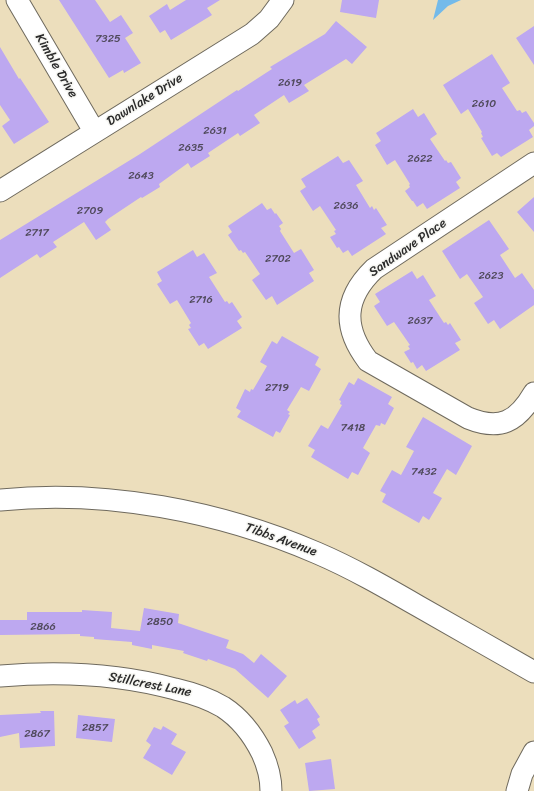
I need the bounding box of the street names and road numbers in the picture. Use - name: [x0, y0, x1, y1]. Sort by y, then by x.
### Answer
- street label: Kimble Drive: [31, 31, 81, 101]
- street label: Dawnlake Drive: [104, 70, 186, 130]
- street label: Sandwave Place: [366, 216, 450, 280]
- street label: Tibbs Avenue: [243, 520, 319, 560]
- street label: Stillcrest Lane: [107, 669, 193, 701]

